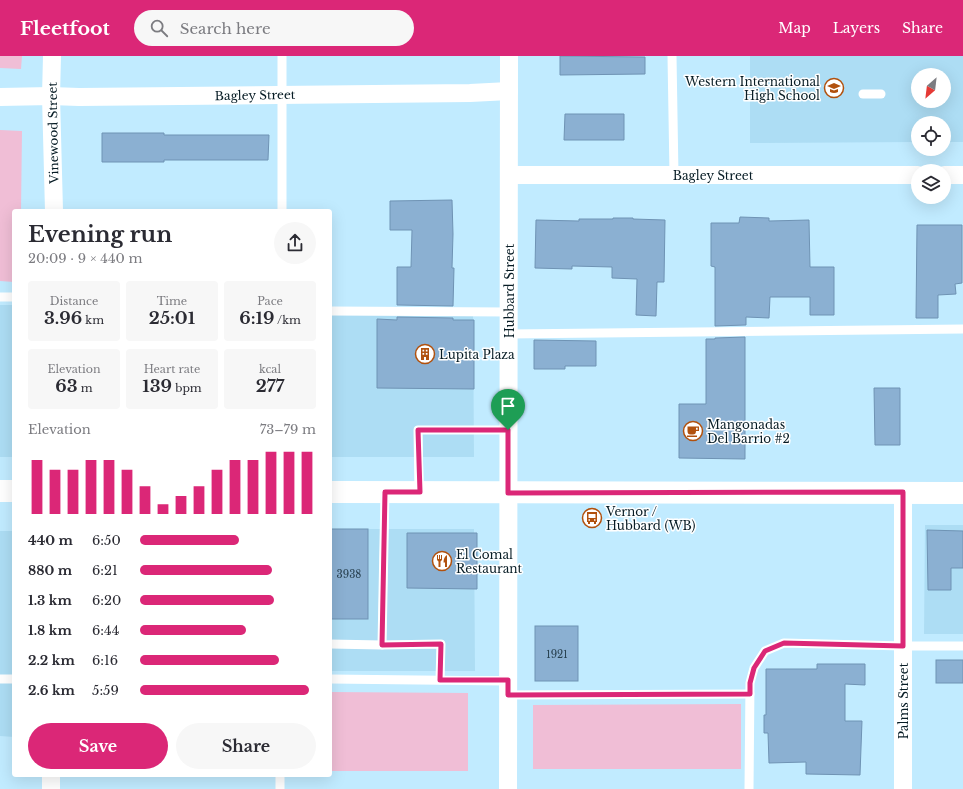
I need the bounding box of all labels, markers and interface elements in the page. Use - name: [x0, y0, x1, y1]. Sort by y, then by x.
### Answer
- search box: [134, 10, 414, 46]
- text: Fleetfoot: [20, 17, 110, 40]
- icon: search: [148, 17, 170, 39]
- text: Search here: [180, 19, 271, 38]
- text: Map: [778, 19, 811, 37]
- text: Layers: [833, 19, 880, 37]
- text: Share: [902, 19, 943, 37]
- north arrow: [911, 68, 951, 108]
- map controls: [911, 68, 951, 204]
- place label: Western International High School: [684, 74, 820, 103]
- school or university icon: Western International High School: [823, 77, 845, 99]
- street label: Vinewood Street: [45, 82, 61, 185]
- street label: Bagley Street: [215, 87, 296, 103]
- button: locate: [911, 116, 951, 156]
- button: layers: [911, 164, 951, 204]
- street label: Bagley Street: [673, 168, 754, 183]
- text: Evening run: [28, 221, 172, 248]
- button: share: [274, 222, 316, 264]
- street label: Hubbard Street: [502, 243, 517, 338]
- text: 20:09 · 9 × 440 m: [28, 250, 143, 267]
- text: Distance: [50, 294, 98, 308]
- text: Time: [157, 294, 187, 308]
- text: Pace: [257, 294, 283, 308]
- text: 3.96: [44, 308, 82, 329]
- text: 25:01: [149, 308, 195, 329]
- text: 6:19: [239, 308, 274, 329]
- text: km: [82, 313, 104, 327]
- text: /km: [274, 313, 301, 327]
- building icon: Lupita Plaza: [414, 343, 436, 365]
- place label: Lupita Plaza: [439, 347, 515, 362]
- text: Elevation: [47, 362, 101, 376]
- text: Heart rate: [144, 362, 200, 376]
- text: kcal: [259, 362, 281, 376]
- text: 63: [55, 376, 78, 397]
- text: 139: [142, 376, 172, 397]
- text: 277: [256, 376, 284, 397]
- text: m: [78, 381, 93, 395]
- text: bpm: [172, 381, 202, 395]
- pin: [491, 389, 525, 430]
- icon: arrive: [497, 395, 519, 417]
- place label: Mangonadas Del Barrio #2: [707, 417, 790, 446]
- cafe icon: Mangonadas Del Barrio #2: [682, 420, 704, 442]
- text: Elevation: [28, 421, 91, 438]
- text: 73–79 m: [260, 421, 316, 438]
- place label: Vernor / Hubbard (WB): [605, 504, 696, 533]
- bus stop icon: Vernor / Hubbard (WB): [581, 507, 603, 529]
- text: 440 m: [28, 532, 73, 549]
- text: 6:50: [92, 532, 121, 549]
- place label: El Comal Restaurant: [456, 547, 523, 576]
- restaurant icon: El Comal Restaurant: [431, 550, 453, 572]
- text: 880 m: [28, 562, 72, 579]
- text: 6:21: [92, 562, 118, 579]
- house number: 3938: [337, 568, 361, 581]
- text: 1.3 km: [28, 592, 72, 609]
- text: 6:20: [92, 592, 121, 609]
- text: 1.8 km: [28, 622, 72, 639]
- text: 6:44: [92, 622, 119, 639]
- house number: 1921: [546, 648, 568, 661]
- text: 2.2 km: [28, 652, 75, 669]
- text: 6:16: [92, 652, 118, 669]
- street label: Palms Street: [896, 662, 911, 739]
- text: 2.6 km: [28, 682, 75, 699]
- text: 5:59: [92, 682, 119, 699]
- button: Save: [28, 723, 168, 769]
- button: Share: [176, 723, 316, 769]

